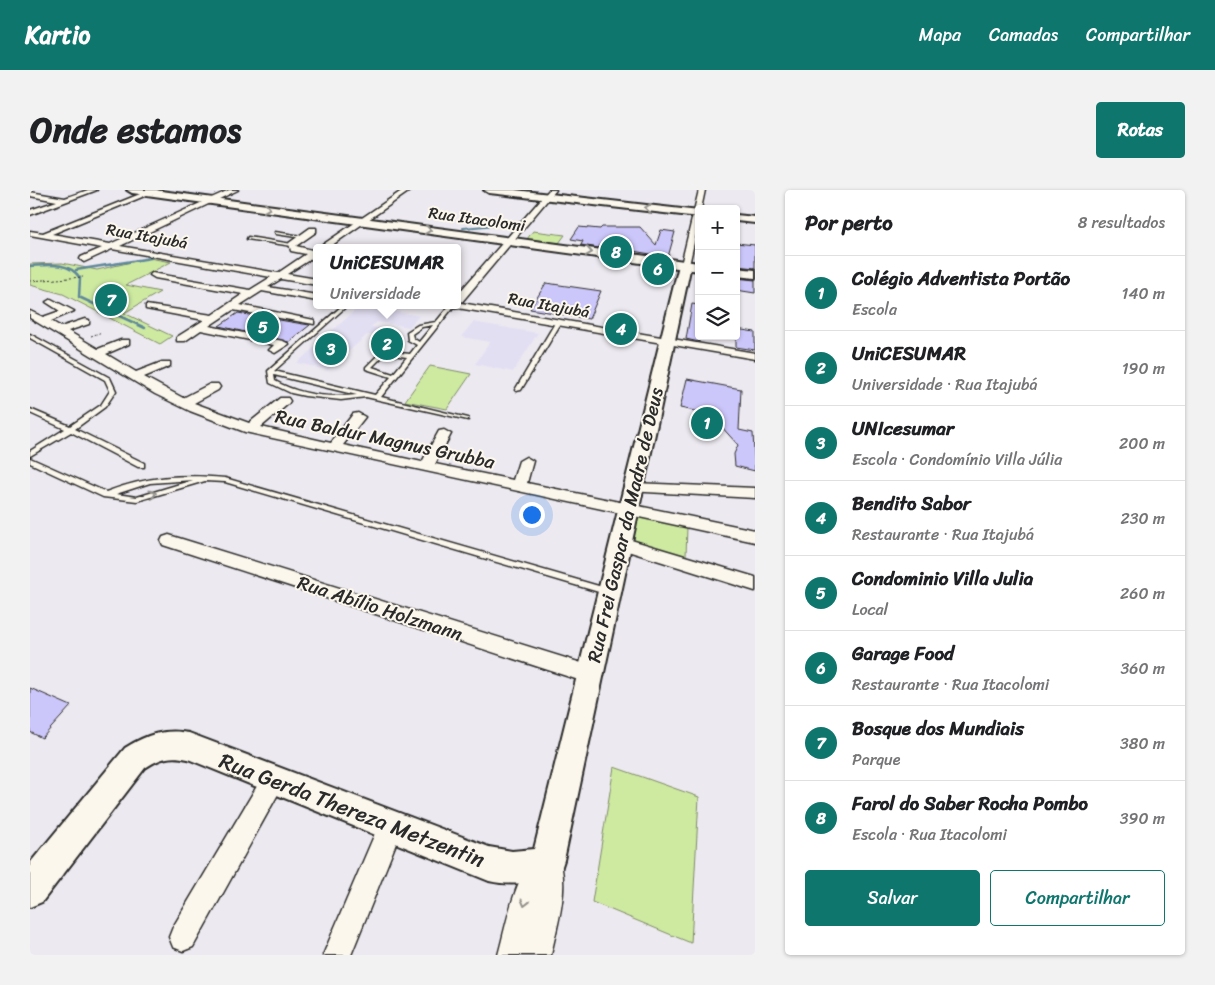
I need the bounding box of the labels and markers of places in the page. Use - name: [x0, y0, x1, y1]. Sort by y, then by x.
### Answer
- pin: 8: [600, 233, 632, 271]
- pin: 6: [642, 250, 674, 288]
- pin: 7: [95, 281, 127, 319]
- pin: 5: [247, 308, 279, 346]
- pin: 4: [605, 310, 637, 348]
- pin: 2: [371, 325, 403, 363]
- pin: 3: [315, 330, 347, 368]
- pin: 1: [691, 404, 723, 442]

